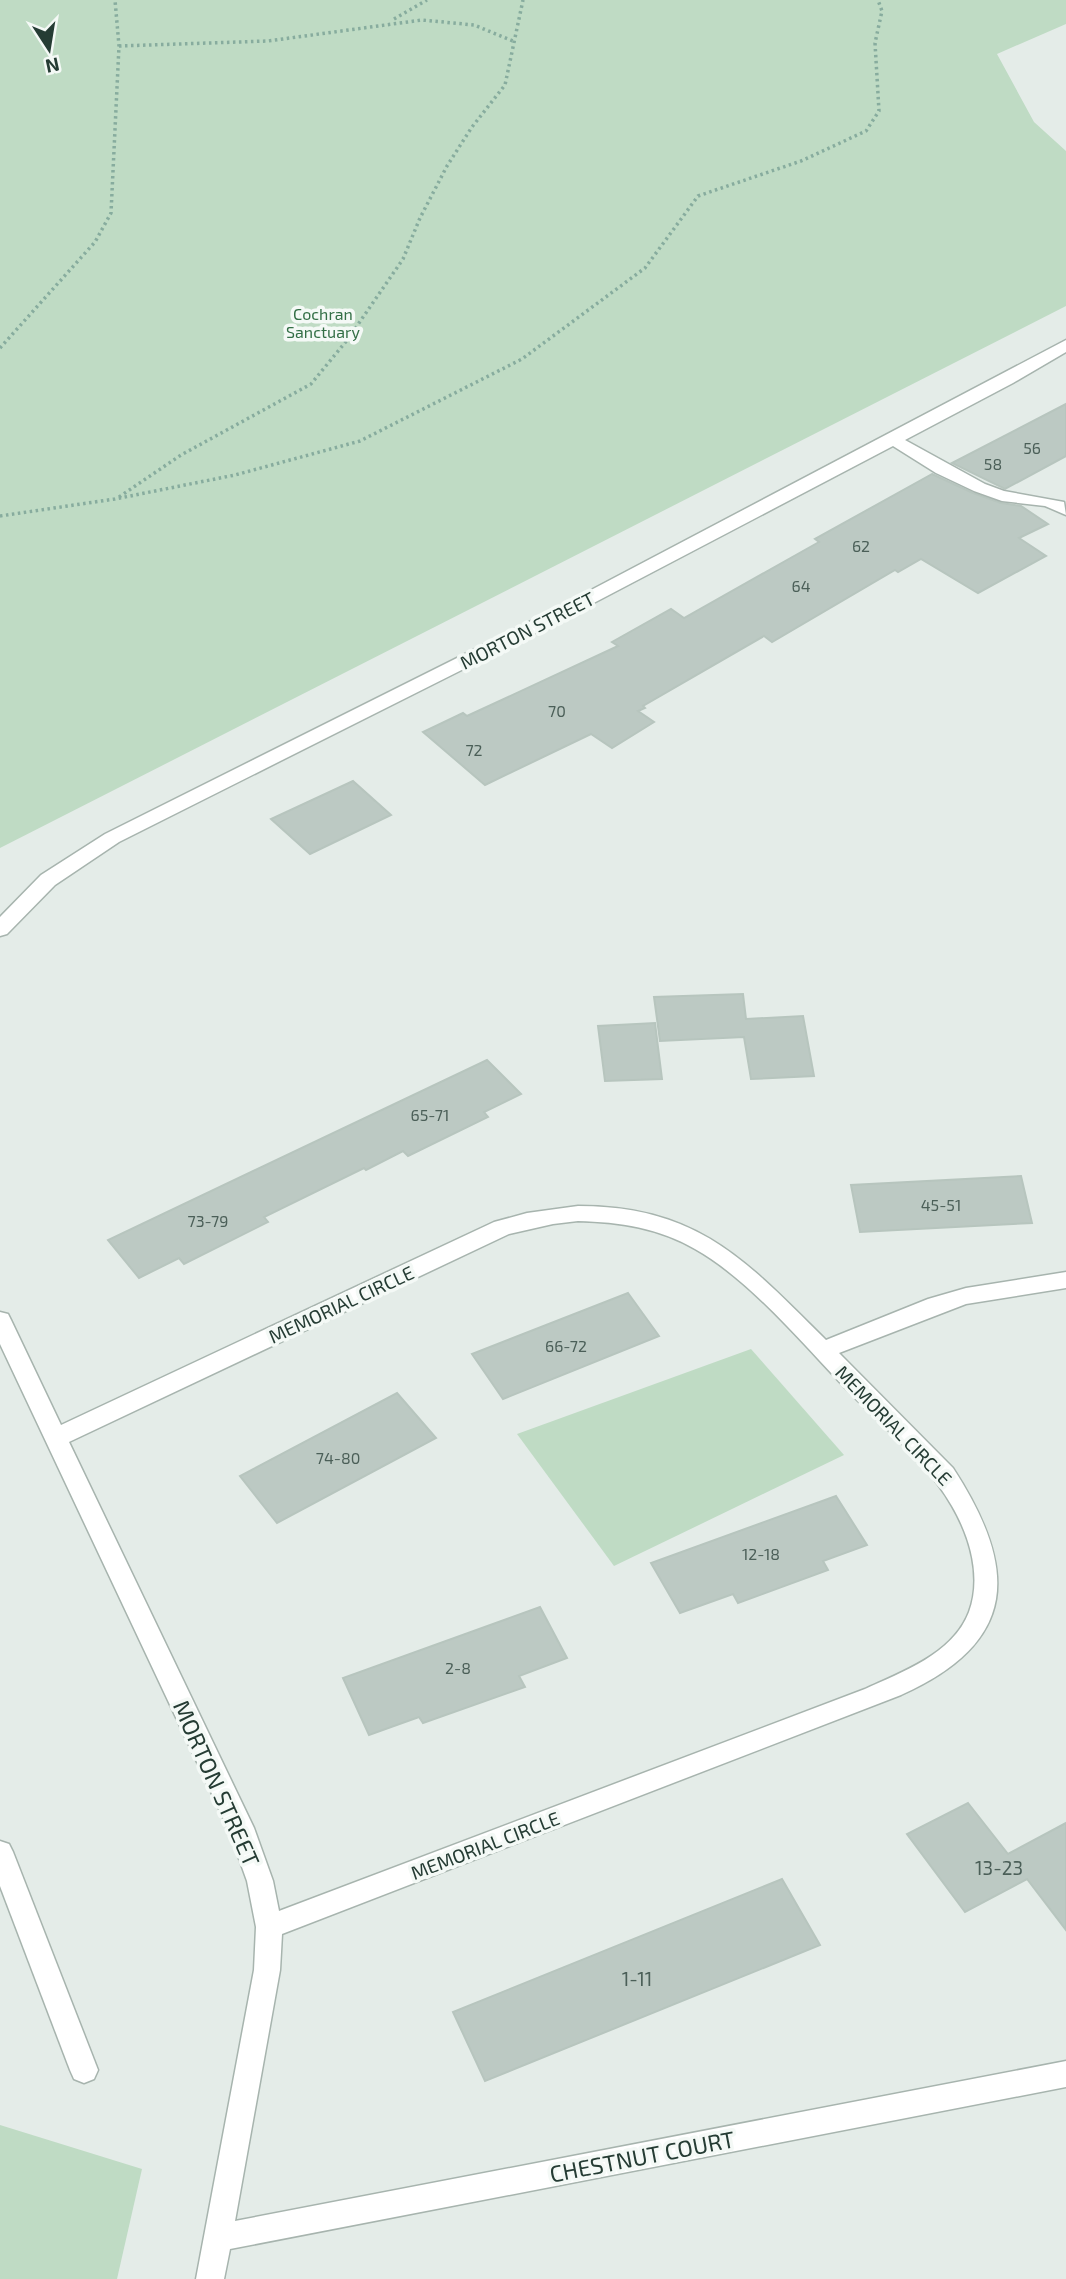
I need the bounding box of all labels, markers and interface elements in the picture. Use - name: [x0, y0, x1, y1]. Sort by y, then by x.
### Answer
- north arrow: [14, 14, 84, 84]
- text: N: [44, 53, 62, 79]
- park label: Cochran Sanctuary: [286, 304, 360, 341]
- house number: 56: [1023, 438, 1041, 457]
- house number: 58: [984, 454, 1002, 473]
- house number: 62: [852, 536, 870, 555]
- house number: 64: [792, 576, 811, 595]
- street label: MORTON STREET: [456, 586, 598, 674]
- house number: 70: [548, 701, 566, 720]
- house number: 72: [465, 740, 483, 759]
- house number: 65-71: [411, 1105, 449, 1124]
- house number: 45-51: [921, 1195, 961, 1214]
- house number: 73-79: [188, 1211, 228, 1230]
- street label: MEMORIAL CIRCLE: [265, 1260, 417, 1348]
- house number: 66-72: [545, 1336, 587, 1355]
- street label: MEMORIAL CIRCLE: [831, 1360, 957, 1490]
- house number: 74-80: [316, 1448, 360, 1467]
- house number: 12-18: [742, 1544, 780, 1563]
- house number: 2-8: [445, 1658, 471, 1677]
- street label: MORTON STREET: [168, 1696, 266, 1870]
- street label: MEMORIAL CIRCLE: [407, 1806, 563, 1884]
- house number: 13-23: [975, 1856, 1023, 1879]
- house number: 1-11: [622, 1967, 652, 1990]
- street label: CHESTNUT COURT: [547, 2124, 737, 2188]

